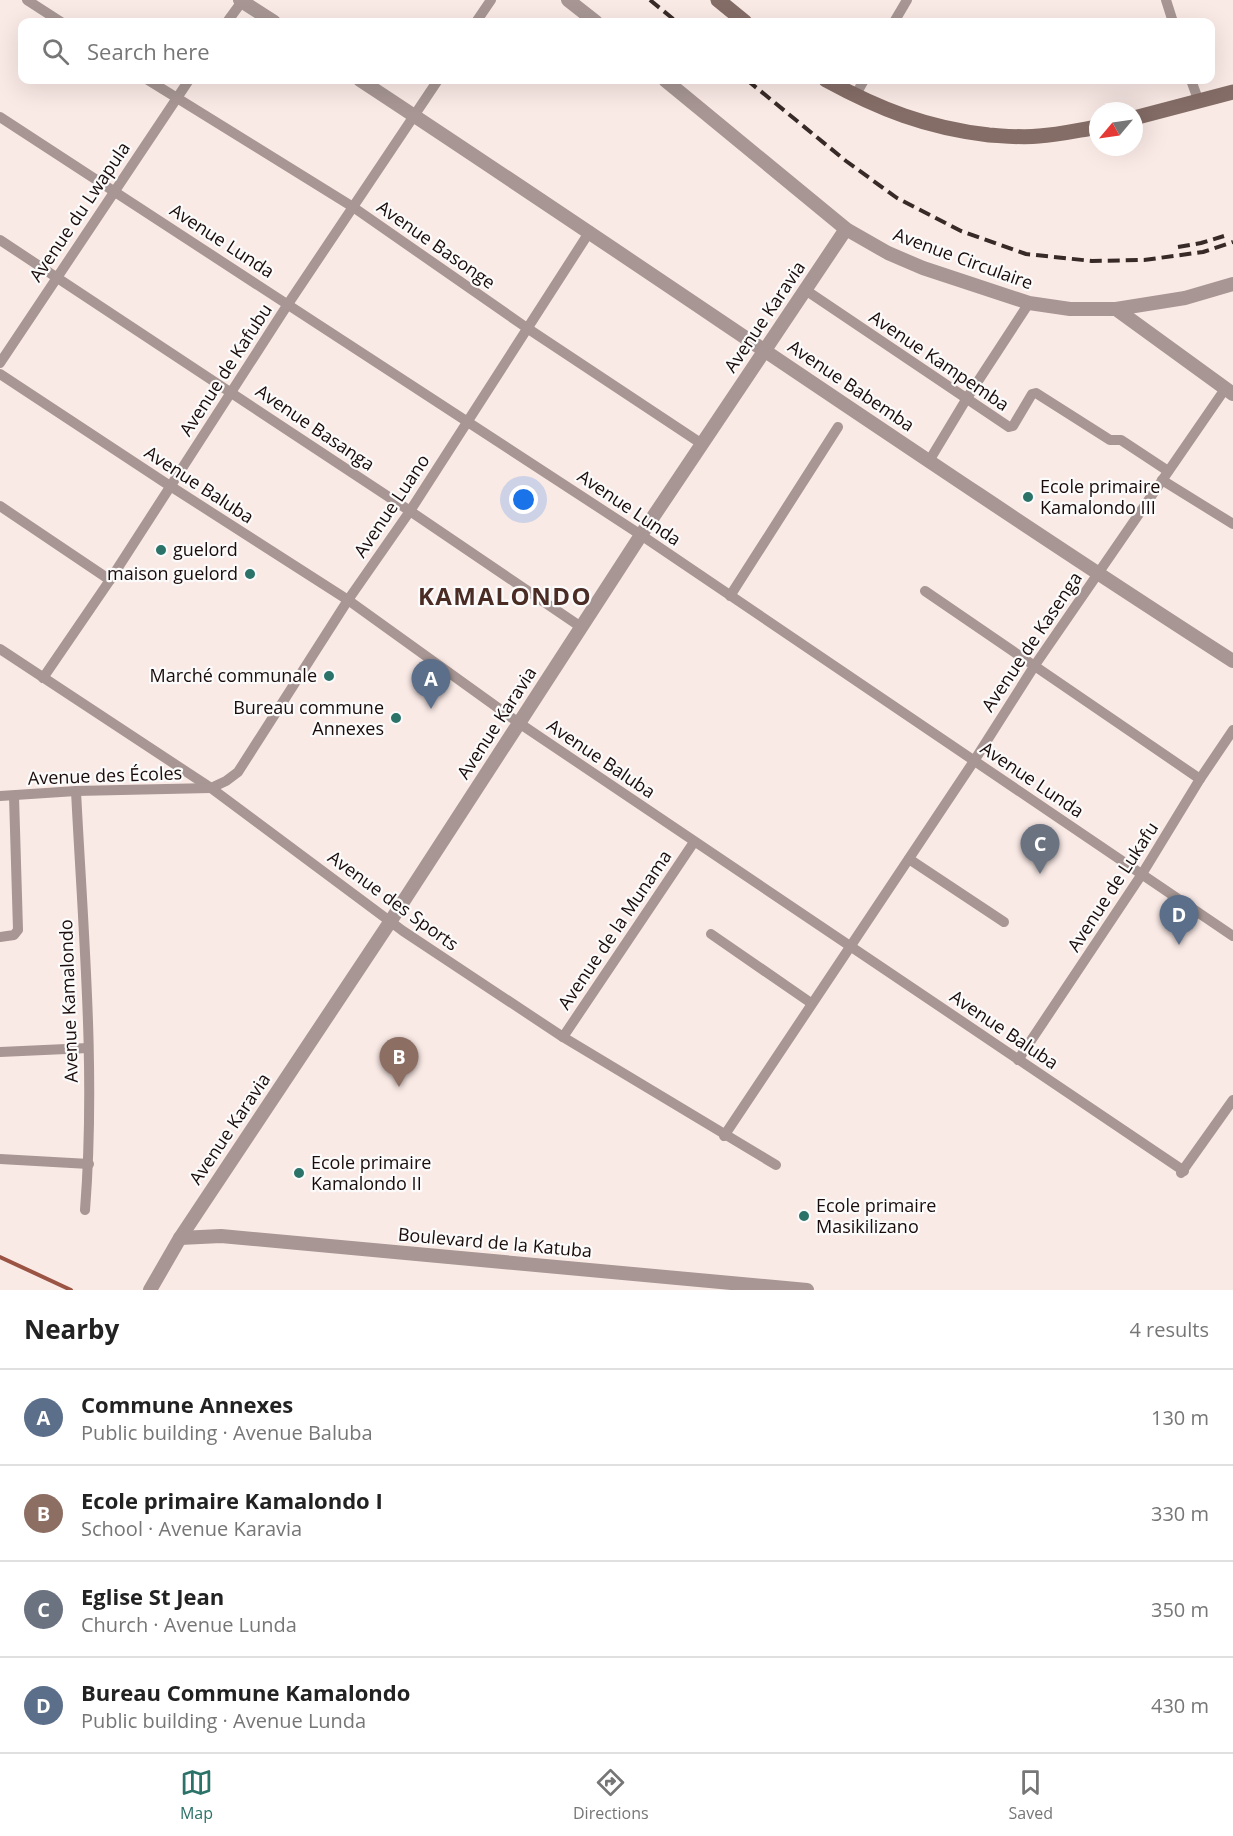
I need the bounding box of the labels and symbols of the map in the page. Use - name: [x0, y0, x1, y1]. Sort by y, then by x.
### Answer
- north arrow: [1089, 102, 1143, 156]
- street label: Avenue du Lwapula: [23, 137, 135, 286]
- street label: Avenue Basonge: [373, 194, 501, 294]
- street label: Avenue Lunda: [166, 197, 279, 283]
- street label: Avenue Circulaire: [890, 222, 1036, 294]
- street label: Avenue Karavia: [718, 256, 810, 377]
- street label: Avenue de Kafubu: [173, 299, 277, 440]
- street label: Avenue Kampemba: [865, 304, 1014, 416]
- street label: Avenue Babemba: [784, 334, 920, 436]
- street label: Avenue Basanga: [251, 379, 380, 476]
- street label: Avenue Baluba: [140, 440, 259, 528]
- street label: Avenue Luano: [348, 449, 435, 562]
- street label: Avenue Lunda: [573, 464, 686, 551]
- place label: Ecole primaire Kamalondo III: [1040, 474, 1160, 519]
- your location: [509, 485, 538, 514]
- marker: Ecole primaire Kamalondo III: [1021, 490, 1035, 504]
- place label: guelord: [173, 537, 238, 561]
- marker: guelord: [154, 543, 168, 557]
- place label: maison guelord: [107, 561, 238, 585]
- marker: maison guelord: [243, 567, 257, 581]
- street label: Avenue de Kasenga: [975, 567, 1087, 716]
- district label: KAMALONDO: [418, 579, 592, 612]
- pin: A: [412, 660, 450, 709]
- street label: Avenue Karavia: [451, 662, 541, 783]
- place label: Marché communale: [149, 663, 317, 687]
- marker: Marché communale: [322, 669, 336, 683]
- place label: Bureau commune Annexes: [233, 695, 384, 740]
- marker: Bureau commune Annexes: [389, 711, 403, 725]
- street label: Avenue Baluba: [543, 713, 660, 803]
- street label: Avenue Lunda: [976, 736, 1089, 823]
- street label: Avenue des Écoles: [27, 760, 183, 790]
- street label: Avenue de Lukafu: [1061, 817, 1163, 956]
- pin: C: [1020, 824, 1060, 874]
- street label: Avenue des Sports: [324, 845, 464, 956]
- street label: Avenue de la Munama: [552, 845, 676, 1014]
- pin: D: [1160, 896, 1198, 945]
- street label: Avenue Kamalondo: [53, 919, 83, 1083]
- street label: Avenue Baluba: [946, 984, 1063, 1074]
- pin: B: [380, 1038, 418, 1087]
- street label: Avenue Karavia: [183, 1068, 275, 1189]
- place label: Ecole primaire Kamalondo II: [311, 1150, 431, 1195]
- marker: Ecole primaire Kamalondo II: [292, 1166, 306, 1180]
- place label: Ecole primaire Masikilizano: [816, 1193, 936, 1238]
- marker: Ecole primaire Masikilizano: [797, 1209, 811, 1223]
- street label: Boulevard de la Katuba: [397, 1222, 593, 1262]

